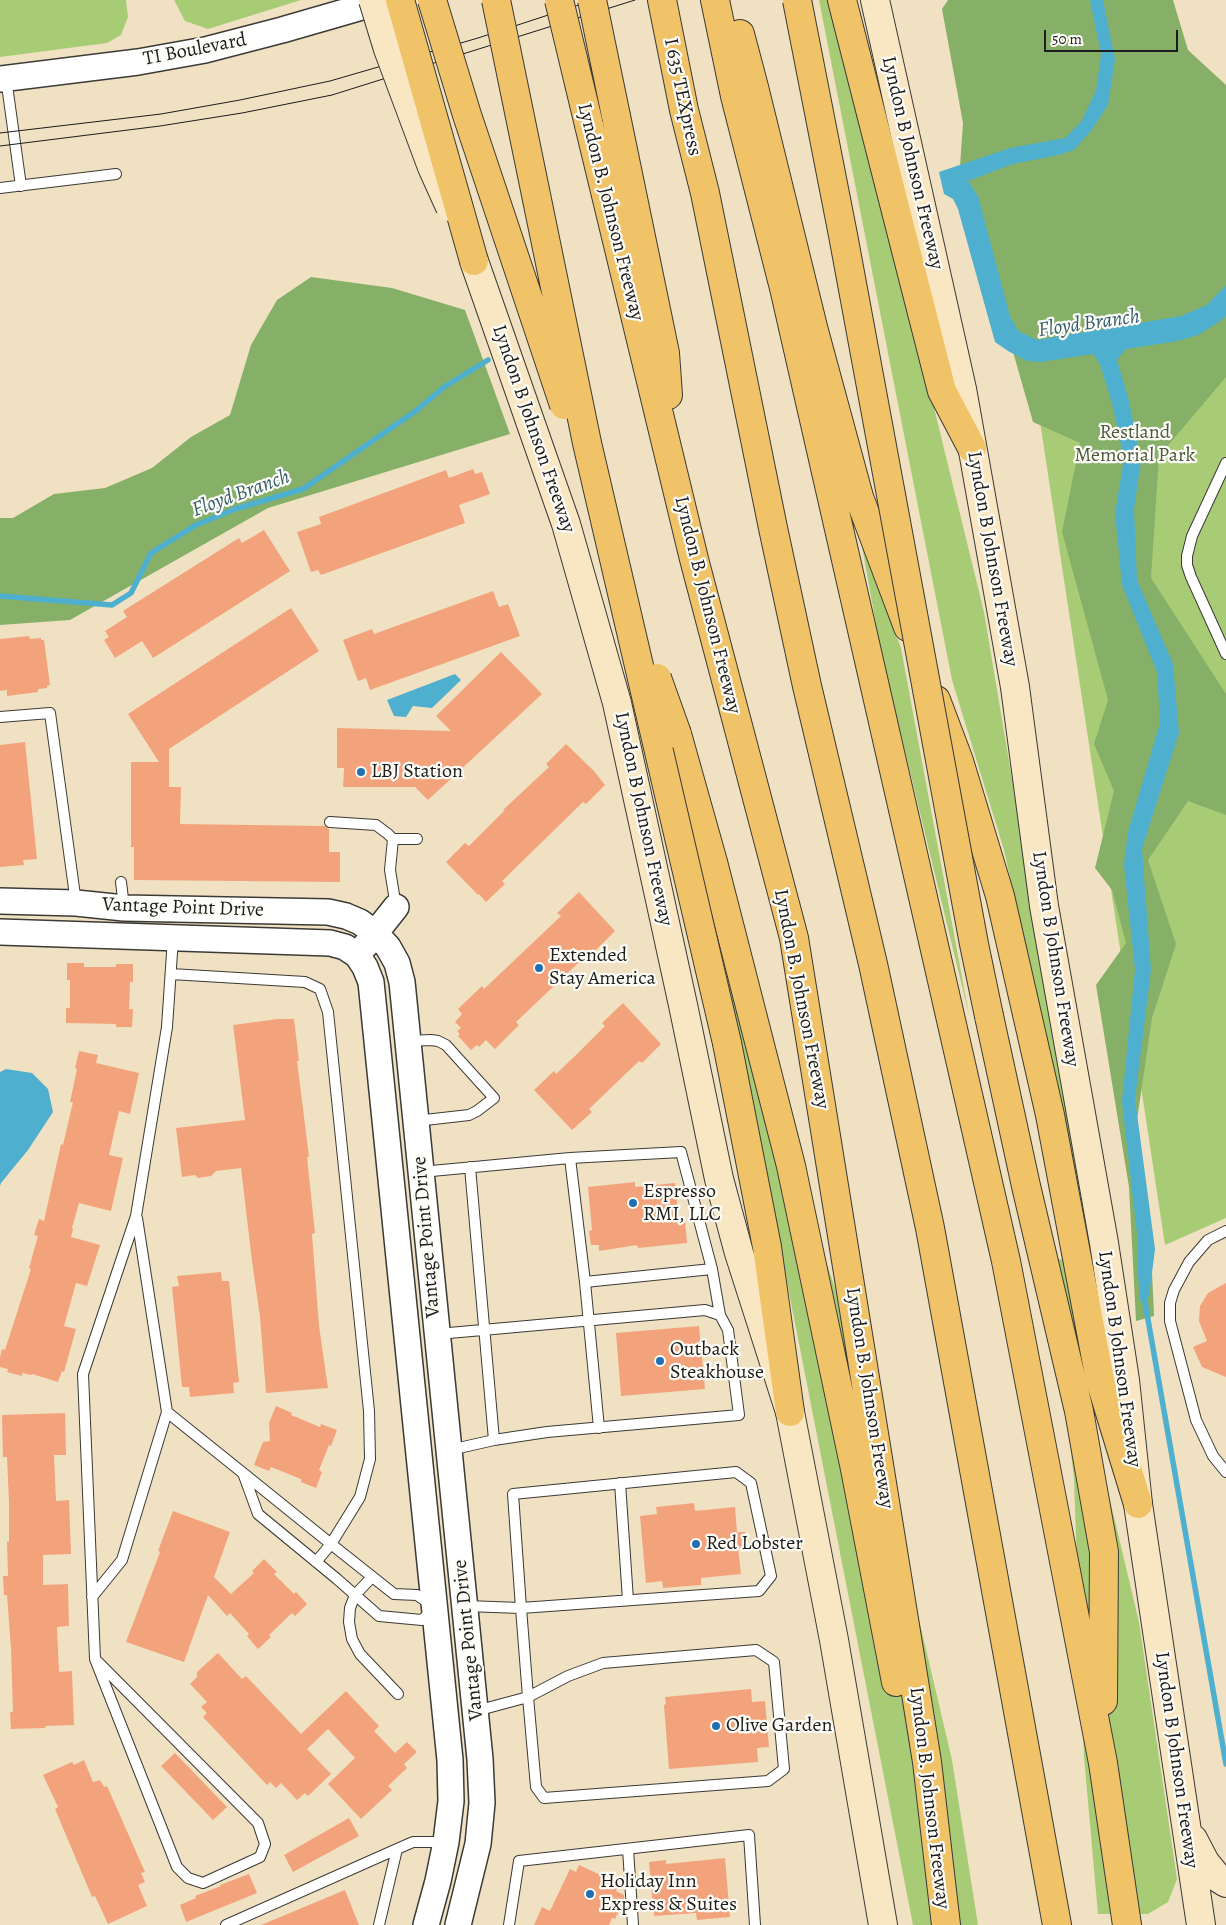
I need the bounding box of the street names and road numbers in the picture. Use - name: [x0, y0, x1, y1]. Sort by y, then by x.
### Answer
- street label: TI Boulevard: [141, 28, 249, 72]
- street label: I 635 TEXpress: [658, 36, 706, 158]
- street label: Lyndon B Johnson Freeway: [876, 54, 948, 272]
- street label: Lyndon B. Johnson Freeway: [571, 101, 649, 323]
- street label: Lyndon B Johnson Freeway: [486, 322, 580, 536]
- street label: Lyndon B Johnson Freeway: [961, 449, 1023, 669]
- street label: Lyndon B. Johnson Freeway: [668, 494, 746, 716]
- street label: Lyndon B Johnson Freeway: [609, 710, 677, 928]
- street label: Lyndon B Johnson Freeway: [1026, 849, 1084, 1069]
- street label: Lyndon B. Johnson Freeway: [768, 887, 834, 1111]
- street label: Vantage Point Drive: [102, 893, 264, 923]
- street label: Vantage Point Drive: [408, 1155, 446, 1319]
- street label: Lyndon B Johnson Freeway: [1092, 1249, 1146, 1469]
- street label: Lyndon B. Johnson Freeway: [840, 1286, 898, 1510]
- street label: Vantage Point Drive: [449, 1558, 489, 1722]
- street label: Lyndon B Johnson Freeway: [1149, 1650, 1203, 1870]
- street label: Lyndon B. Johnson Freeway: [903, 1686, 955, 1910]

